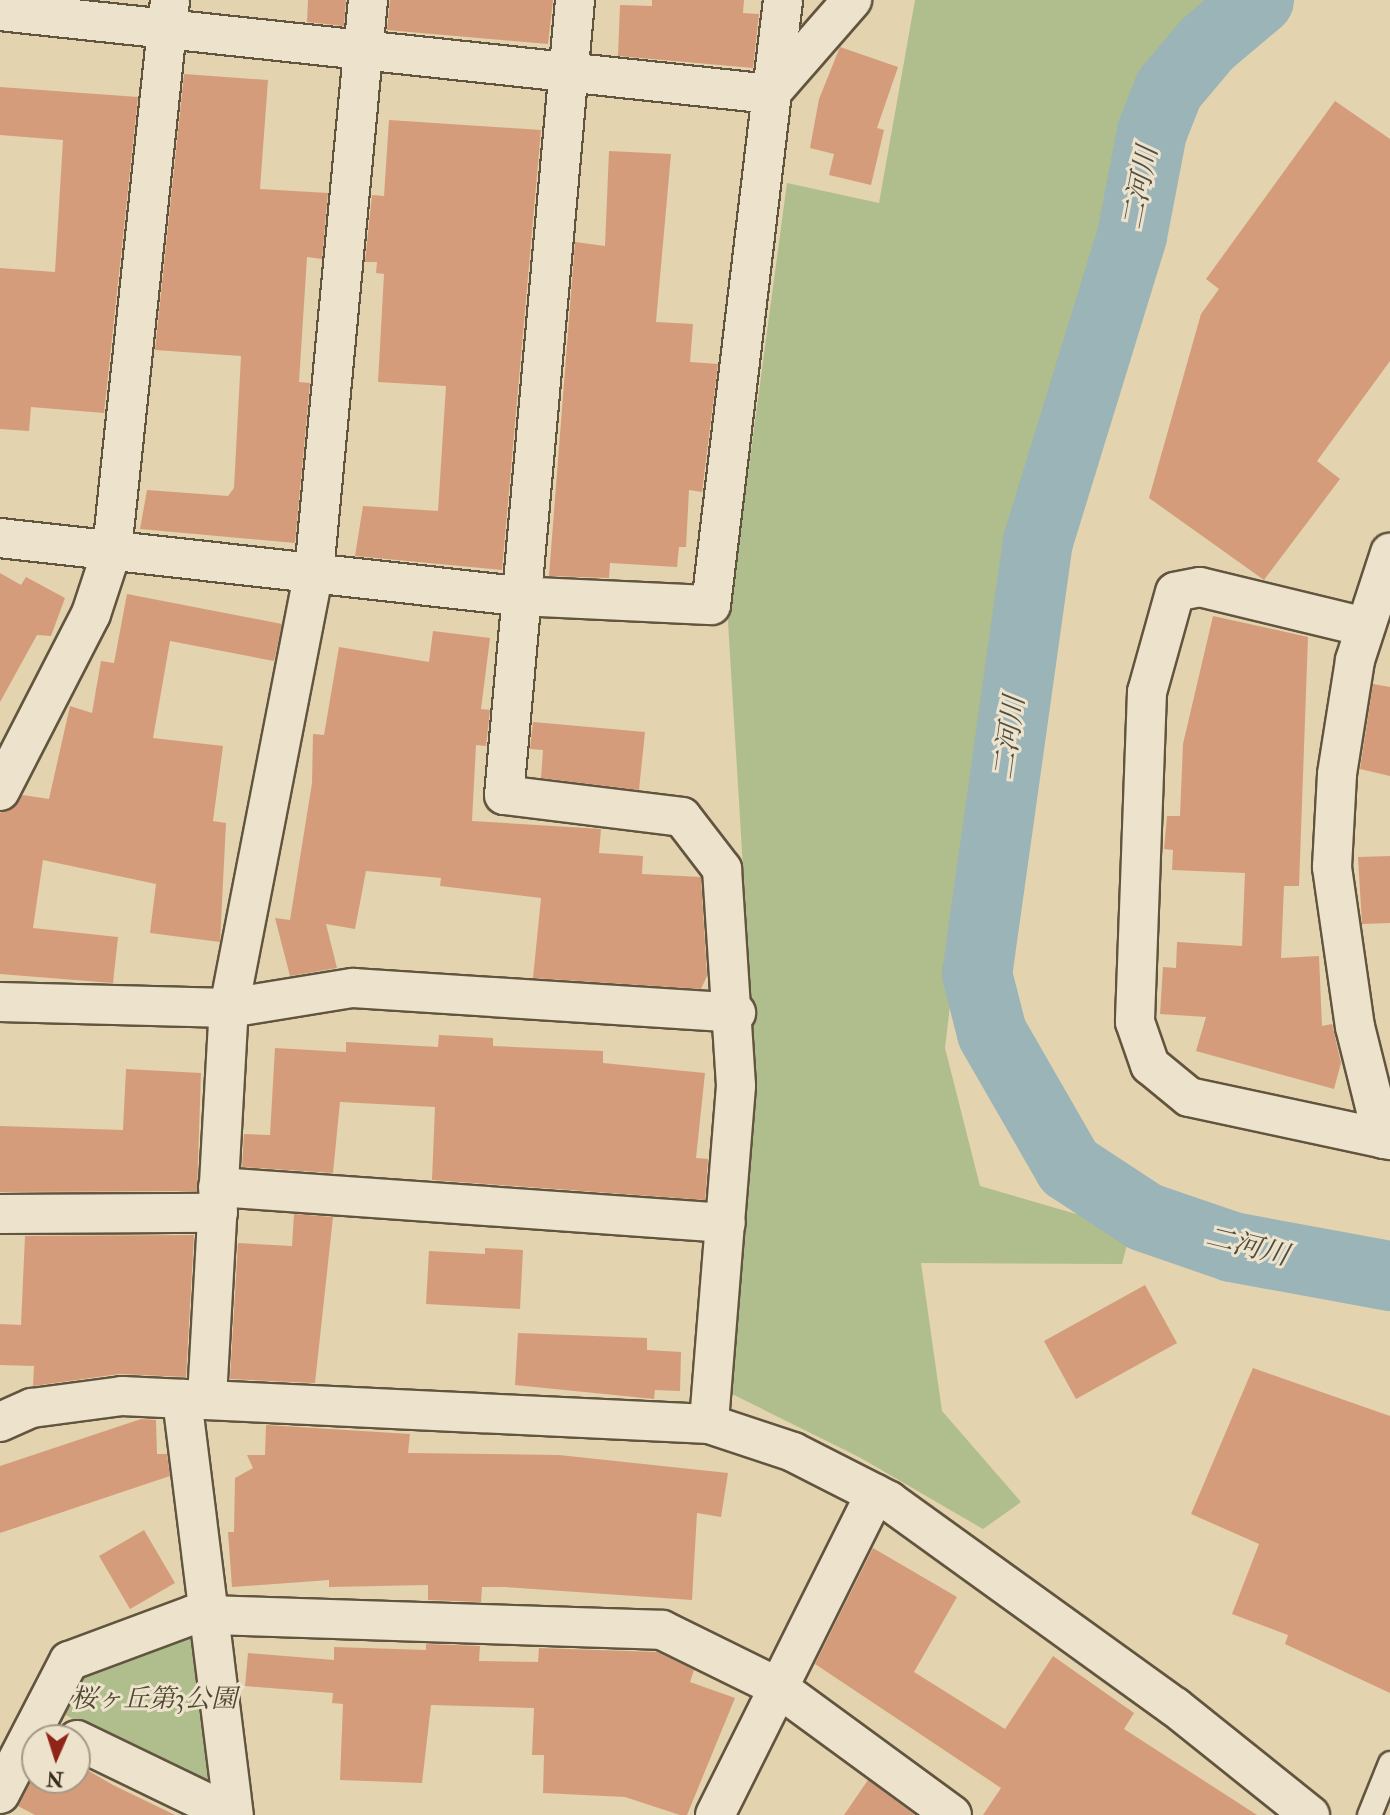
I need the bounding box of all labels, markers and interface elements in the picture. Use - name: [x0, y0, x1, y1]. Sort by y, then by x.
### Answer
- water label: 二河川: [1116, 144, 1166, 232]
- water label: 二河川: [988, 694, 1032, 782]
- water label: 二河川: [1202, 1221, 1292, 1273]
- park label: 桜ヶ丘第3公園: [71, 1684, 237, 1716]
- north arrow: [21, 1724, 91, 1794]
- text: N: [46, 1766, 64, 1790]

